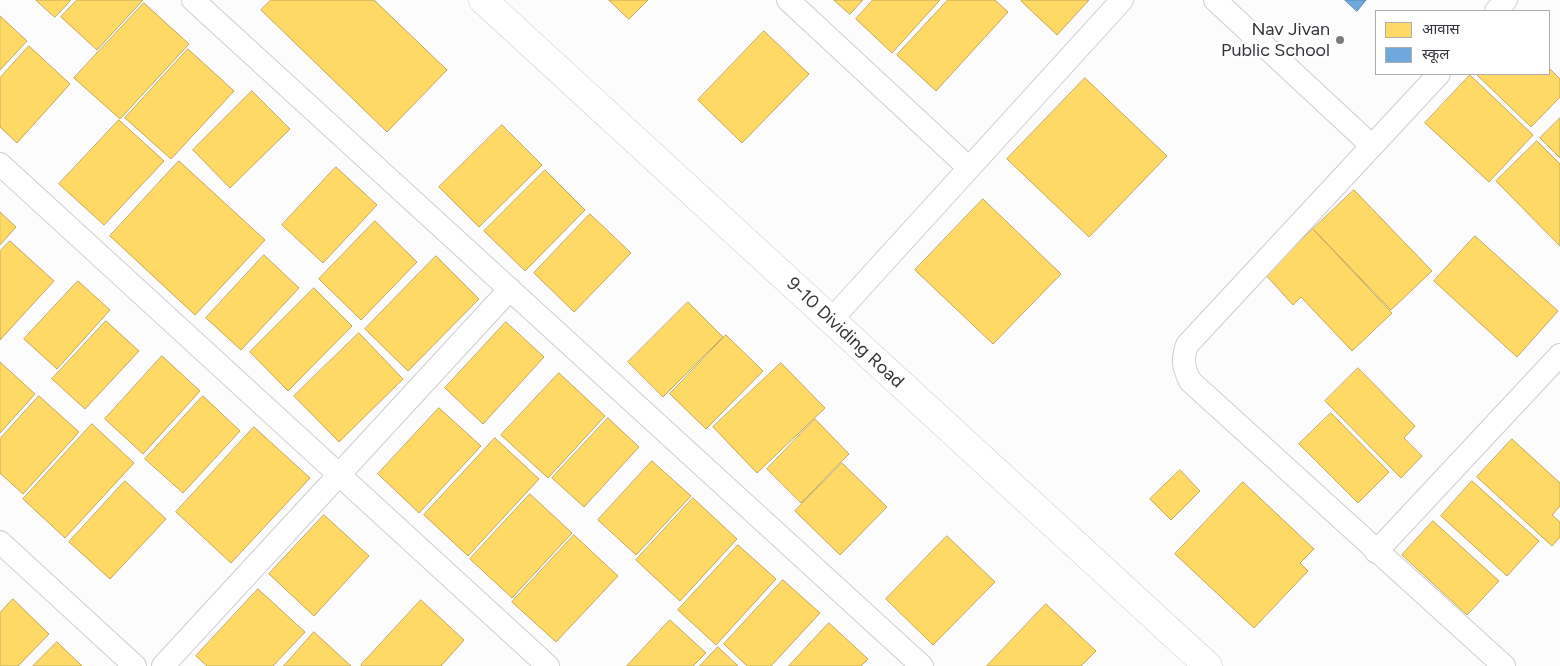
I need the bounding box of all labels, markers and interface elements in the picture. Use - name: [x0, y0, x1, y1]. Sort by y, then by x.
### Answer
- legend: [1375, 10, 1550, 75]
- place label: Nav Jivan Public School: [1221, 19, 1330, 62]
- text: आवास: [1422, 20, 1460, 38]
- marker: Nav Jivan Public School: [1334, 34, 1346, 46]
- text: स्कूल: [1422, 45, 1450, 63]
- street label: 9-10 Dividing Road: [782, 273, 908, 393]

